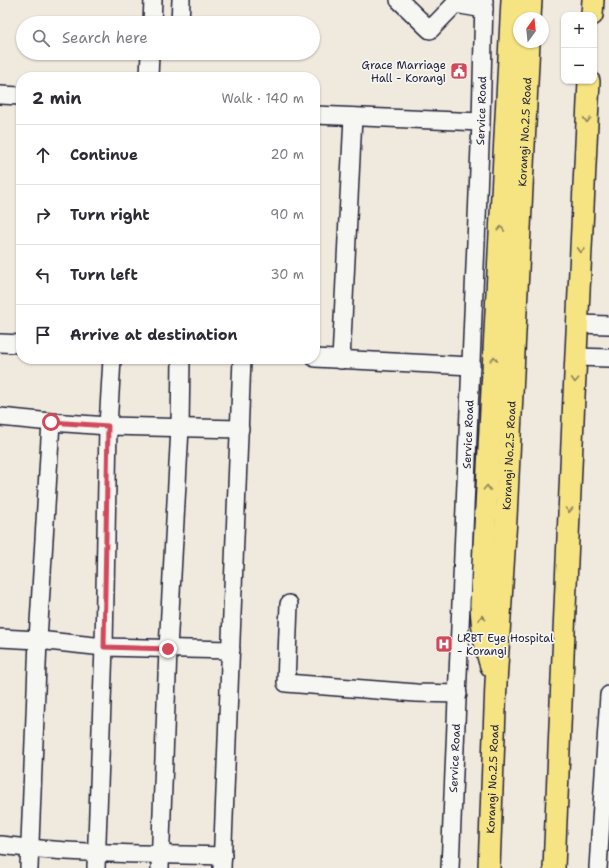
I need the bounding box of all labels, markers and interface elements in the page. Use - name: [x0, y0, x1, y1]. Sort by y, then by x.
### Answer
- north arrow: [513, 12, 549, 48]
- map controls: [561, 12, 597, 84]
- button: +: [561, 12, 597, 48]
- search box: [16, 16, 320, 60]
- icon: search: [30, 27, 52, 49]
- text: Search here: [62, 28, 148, 48]
- button: −: [561, 48, 597, 84]
- place label: Grace Marriage Hall - Korangi: [362, 58, 446, 86]
- public building icon: Grace Marriage Hall - Korangi: [449, 61, 469, 81]
- street label: Service Road: [473, 76, 490, 145]
- street label: Korangi No.2.5 Road: [515, 77, 535, 187]
- text: 2 min: [32, 87, 82, 109]
- text: Walk · 140 m: [221, 90, 304, 107]
- one-way arrow: [583, 117, 592, 123]
- icon: ahead: [32, 144, 54, 166]
- text: Continue: [70, 145, 138, 165]
- text: 20 m: [271, 146, 304, 163]
- icon: right: [32, 204, 54, 226]
- text: Turn right: [70, 205, 150, 225]
- text: 90 m: [270, 206, 304, 223]
- one-way arrow: [496, 226, 505, 232]
- one-way arrow: [577, 247, 586, 253]
- icon: left: [32, 264, 54, 286]
- text: Turn left: [70, 265, 138, 285]
- text: 30 m: [270, 266, 304, 283]
- icon: arrive: [32, 324, 54, 346]
- text: Arrive at destination: [70, 325, 238, 345]
- one-way arrow: [489, 356, 498, 362]
- one-way arrow: [571, 377, 579, 383]
- street label: Service Road: [460, 400, 477, 469]
- street label: Korangi No.2.5 Road: [499, 401, 520, 511]
- route start: [42, 413, 60, 431]
- one-way arrow: [482, 485, 491, 491]
- one-way arrow: [565, 507, 574, 513]
- one-way arrow: [477, 615, 486, 621]
- place label: LRBT Eye Hospital - Korangi: [457, 631, 554, 659]
- hospital icon: LRBT Eye Hospital - Korangi: [434, 634, 454, 654]
- route end: [159, 640, 177, 658]
- street label: Service Road: [446, 723, 464, 793]
- street label: Korangi No.2.5 Road: [483, 724, 502, 834]

